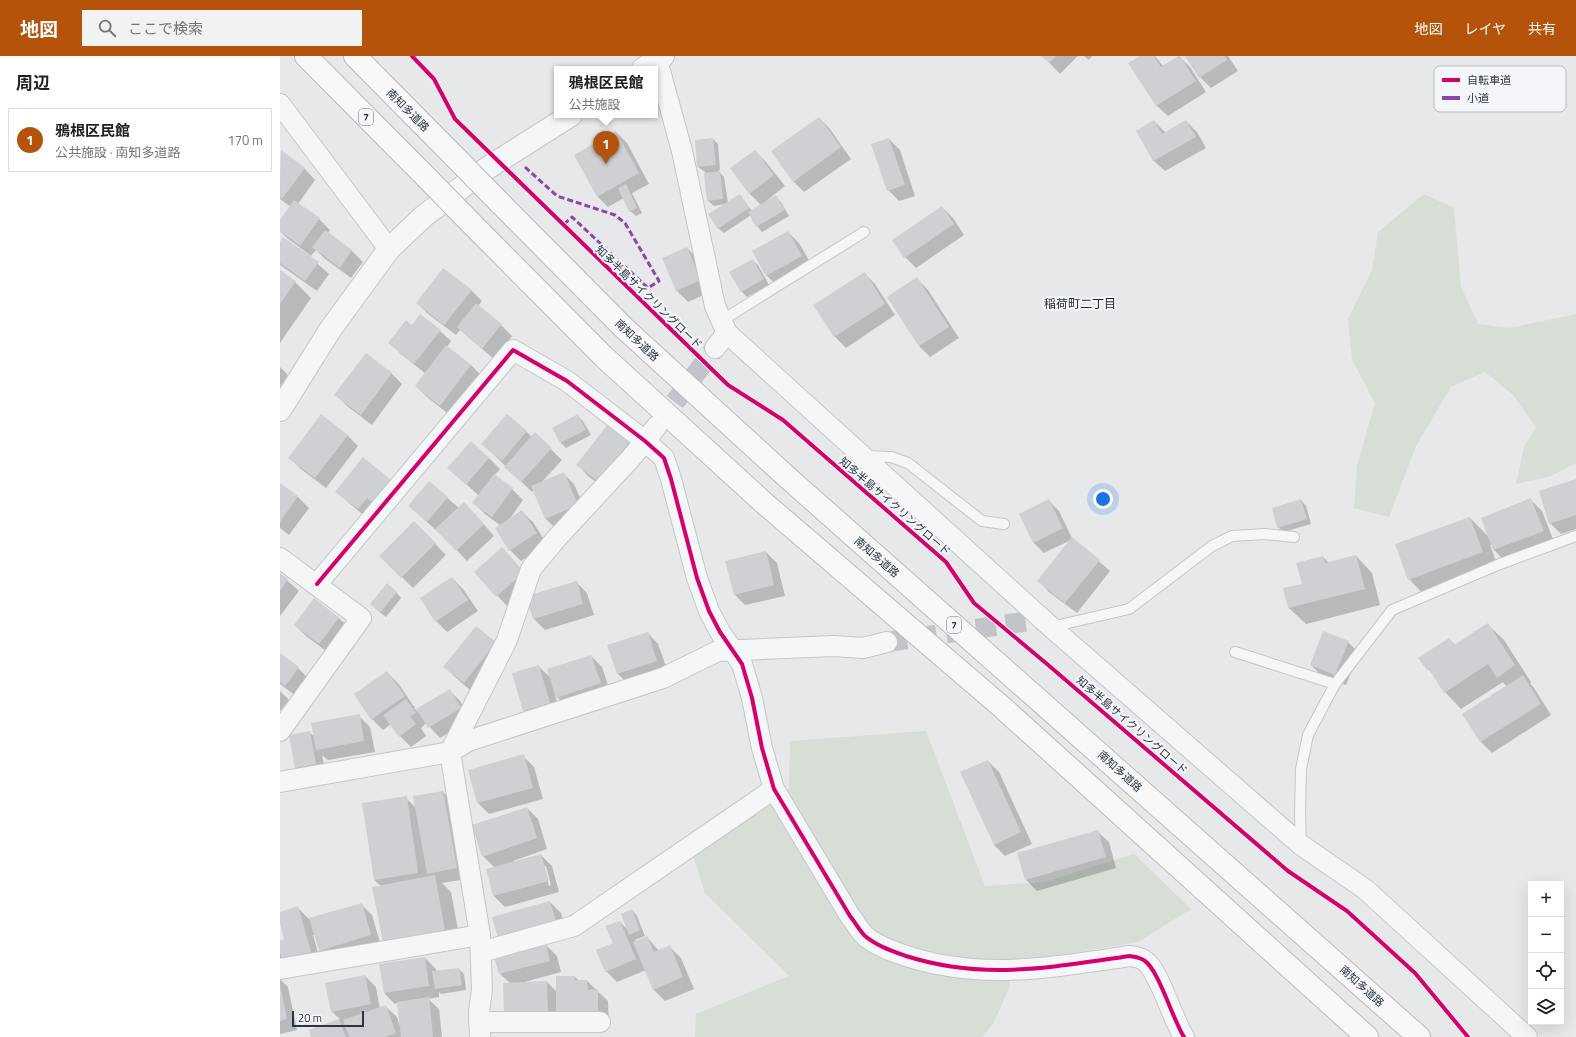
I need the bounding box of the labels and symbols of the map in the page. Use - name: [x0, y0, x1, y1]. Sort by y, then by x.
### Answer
- legend: [1434, 66, 1566, 112]
- text: 自転車道: [1467, 72, 1511, 88]
- street label: 南知多道路: [383, 85, 433, 135]
- text: 小道: [1467, 90, 1489, 106]
- road number: 7: [359, 109, 373, 125]
- pin: 1: [593, 131, 619, 164]
- street label: 知多半島サイクリングロード: [592, 242, 706, 352]
- district label: 稲荷町二丁目: [1044, 294, 1116, 313]
- street label: 南知多道路: [611, 315, 663, 365]
- street label: 知多半島サイクリングロード: [836, 453, 954, 559]
- your location: [1093, 489, 1113, 509]
- street label: 南知多道路: [851, 533, 903, 581]
- road number: 7: [947, 617, 961, 633]
- street label: 知多半島サイクリングロード: [1073, 672, 1191, 778]
- street label: 南知多道路: [1094, 747, 1146, 795]
- street label: 南知多道路: [1336, 962, 1388, 1010]
- scale bar: [292, 1009, 364, 1028]

